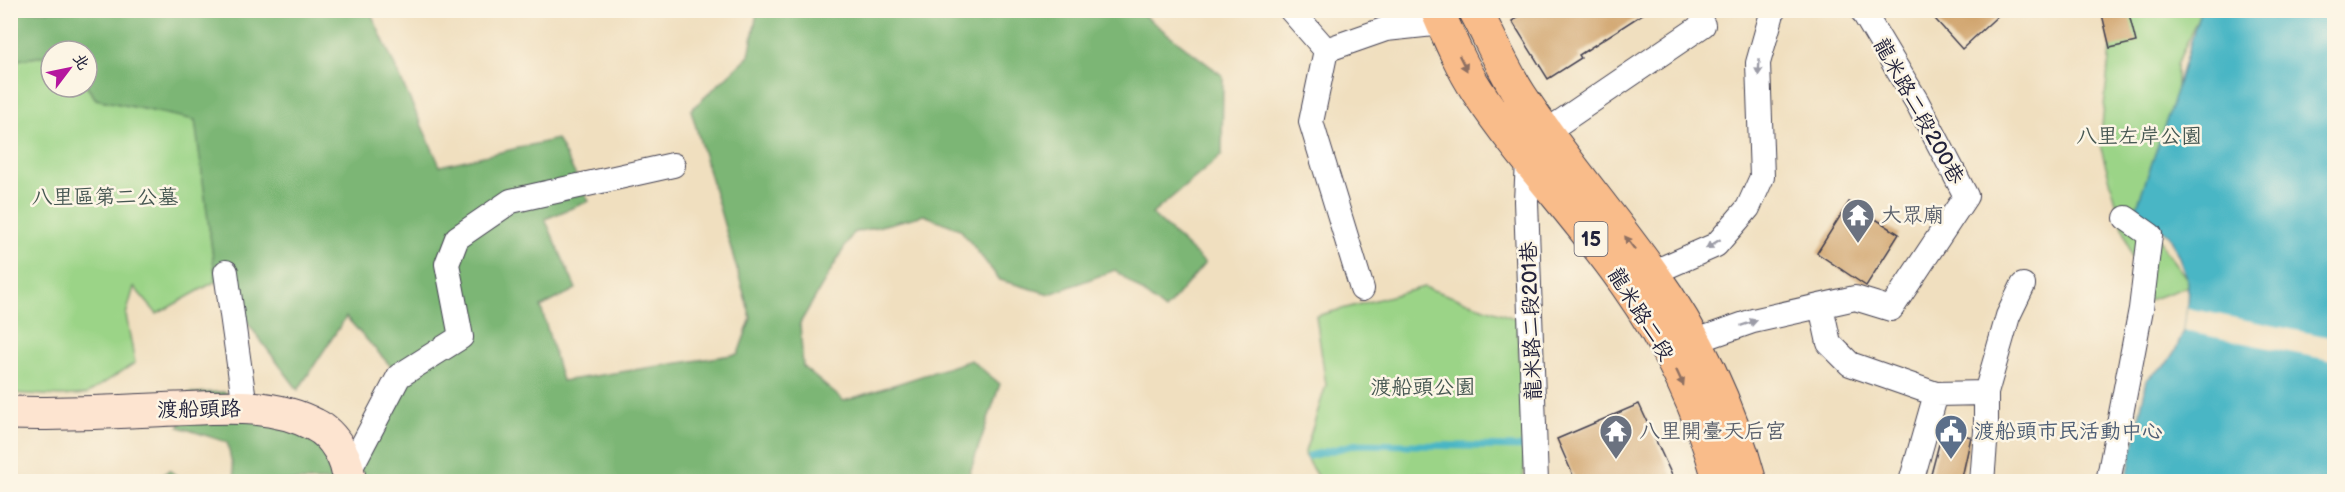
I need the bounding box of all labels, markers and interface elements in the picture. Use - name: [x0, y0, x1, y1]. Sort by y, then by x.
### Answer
- street label: 龍米路二段200巷: [1868, 34, 1969, 189]
- north arrow: [39, 39, 99, 99]
- text: 北: [68, 50, 93, 74]
- one-way arrow: [1458, 55, 1468, 72]
- one-way arrow: [1755, 58, 1764, 77]
- park label: 八里左岸公園: [2076, 124, 2202, 149]
- park label: 八里區第二公墓: [32, 185, 179, 210]
- temple icon: 大眾廟: [1840, 197, 1876, 244]
- place label: 大眾廟: [1881, 203, 1944, 228]
- road number: 15: [1574, 222, 1608, 256]
- one-way arrow: [1624, 236, 1636, 251]
- one-way arrow: [1705, 239, 1722, 250]
- street label: 龍米路二段201巷: [1516, 241, 1547, 401]
- street label: 龍米路二段: [1602, 263, 1679, 365]
- one-way arrow: [1740, 318, 1758, 327]
- one-way arrow: [1675, 370, 1685, 388]
- park label: 渡船頭公園: [1371, 375, 1476, 400]
- street label: 渡船頭路: [157, 396, 241, 423]
- temple icon: 八里開臺天后宮: [1598, 413, 1634, 460]
- public building icon: 渡船頭市民活動中心: [1933, 413, 1969, 460]
- place label: 八里開臺天后宮: [1639, 419, 1786, 444]
- place label: 渡船頭市民活動中心: [1974, 419, 2163, 444]

